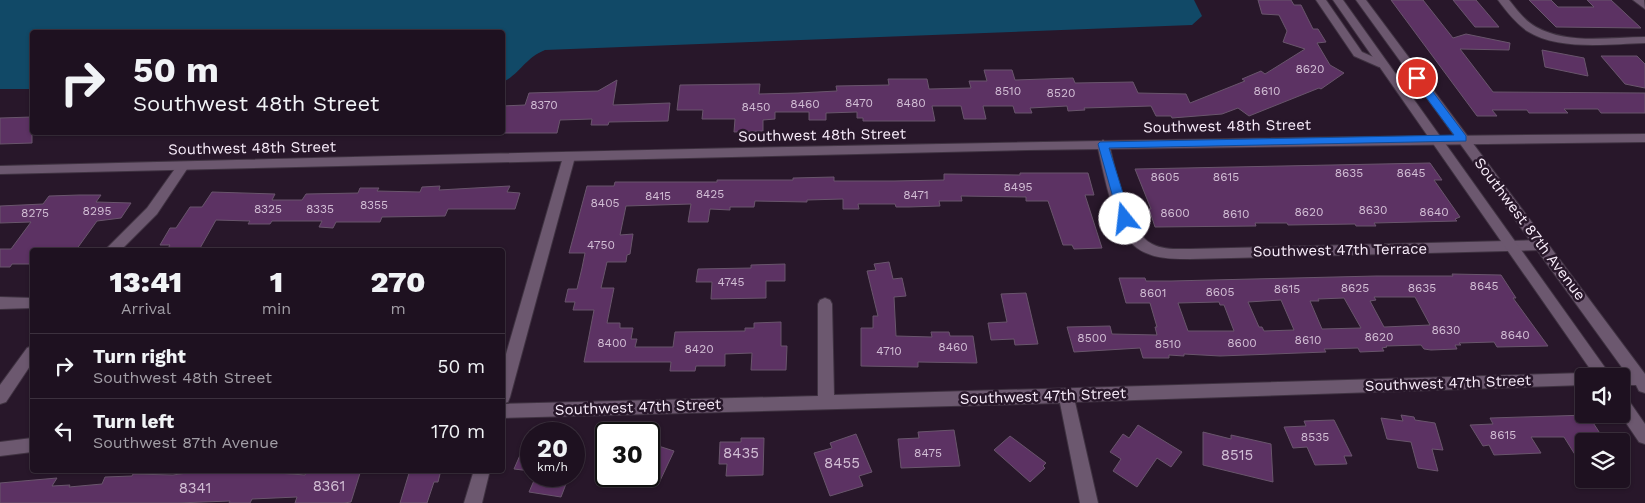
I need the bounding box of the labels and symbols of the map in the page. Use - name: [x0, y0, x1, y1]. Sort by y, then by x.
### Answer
- pin: [1396, 57, 1438, 99]
- house number: 8620: [1295, 62, 1325, 76]
- house number: 8510: [995, 84, 1021, 98]
- house number: 8610: [1254, 84, 1280, 98]
- house number: 8520: [1047, 86, 1075, 100]
- house number: 8470: [845, 96, 873, 110]
- house number: 8480: [896, 96, 926, 110]
- house number: 8460: [790, 97, 820, 111]
- house number: 8370: [530, 98, 558, 112]
- house number: 8450: [741, 100, 771, 114]
- street label: Southwest 48th Street: [1143, 116, 1312, 136]
- street label: Southwest 48th Street: [738, 125, 907, 145]
- street label: Southwest 48th Street: [168, 138, 337, 158]
- street label: Southwest 87th Avenue: [1471, 154, 1589, 304]
- house number: 8635: [1335, 166, 1363, 180]
- house number: 8645: [1396, 166, 1426, 180]
- house number: 8605: [1150, 170, 1180, 184]
- house number: 8615: [1213, 170, 1239, 184]
- house number: 8495: [1003, 180, 1033, 194]
- house number: 8425: [696, 187, 724, 201]
- house number: 8471: [903, 188, 929, 202]
- house number: 8415: [645, 189, 671, 203]
- position arrow: [1098, 192, 1150, 244]
- house number: 8405: [590, 196, 620, 210]
- house number: 8355: [360, 198, 388, 212]
- house number: 8325: [254, 202, 282, 216]
- house number: 8335: [306, 202, 334, 216]
- house number: 8630: [1358, 203, 1388, 217]
- house number: 8295: [83, 204, 111, 218]
- house number: 8620: [1294, 205, 1324, 219]
- house number: 8640: [1419, 205, 1449, 219]
- house number: 8275: [21, 206, 49, 220]
- house number: 8600: [1160, 206, 1190, 220]
- house number: 8610: [1223, 207, 1249, 221]
- house number: 4750: [587, 238, 615, 252]
- street label: Southwest 47th Terrace: [1253, 239, 1427, 261]
- house number: 4745: [718, 275, 744, 289]
- house number: 8645: [1469, 279, 1499, 293]
- house number: 8625: [1341, 281, 1369, 295]
- house number: 8635: [1408, 281, 1436, 295]
- house number: 8615: [1274, 282, 1300, 296]
- house number: 8605: [1205, 285, 1235, 299]
- house number: 8601: [1140, 286, 1166, 300]
- house number: 8630: [1431, 323, 1461, 337]
- house number: 8640: [1500, 328, 1530, 342]
- house number: 8620: [1364, 330, 1394, 344]
- house number: 8500: [1077, 331, 1107, 345]
- house number: 8610: [1295, 333, 1321, 347]
- house number: 8400: [597, 336, 627, 350]
- house number: 8600: [1227, 336, 1257, 350]
- house number: 8510: [1155, 337, 1181, 351]
- house number: 8460: [938, 340, 968, 354]
- house number: 8420: [684, 342, 714, 356]
- house number: 4710: [876, 344, 902, 358]
- street label: Southwest 47th Street: [1365, 371, 1532, 395]
- street label: Southwest 47th Street: [960, 384, 1127, 408]
- street label: Southwest 47th Street: [555, 395, 722, 419]
- speed limit sign: 30: [595, 422, 660, 487]
- house number: 8615: [1490, 428, 1516, 442]
- house number: 8535: [1301, 430, 1329, 444]
- house number: 8435: [723, 444, 759, 462]
- house number: 8475: [914, 446, 942, 460]
- house number: 8515: [1221, 446, 1253, 464]
- house number: 8455: [824, 454, 860, 472]
- house number: 8361: [313, 477, 345, 495]
- house number: 8341: [179, 479, 211, 497]

